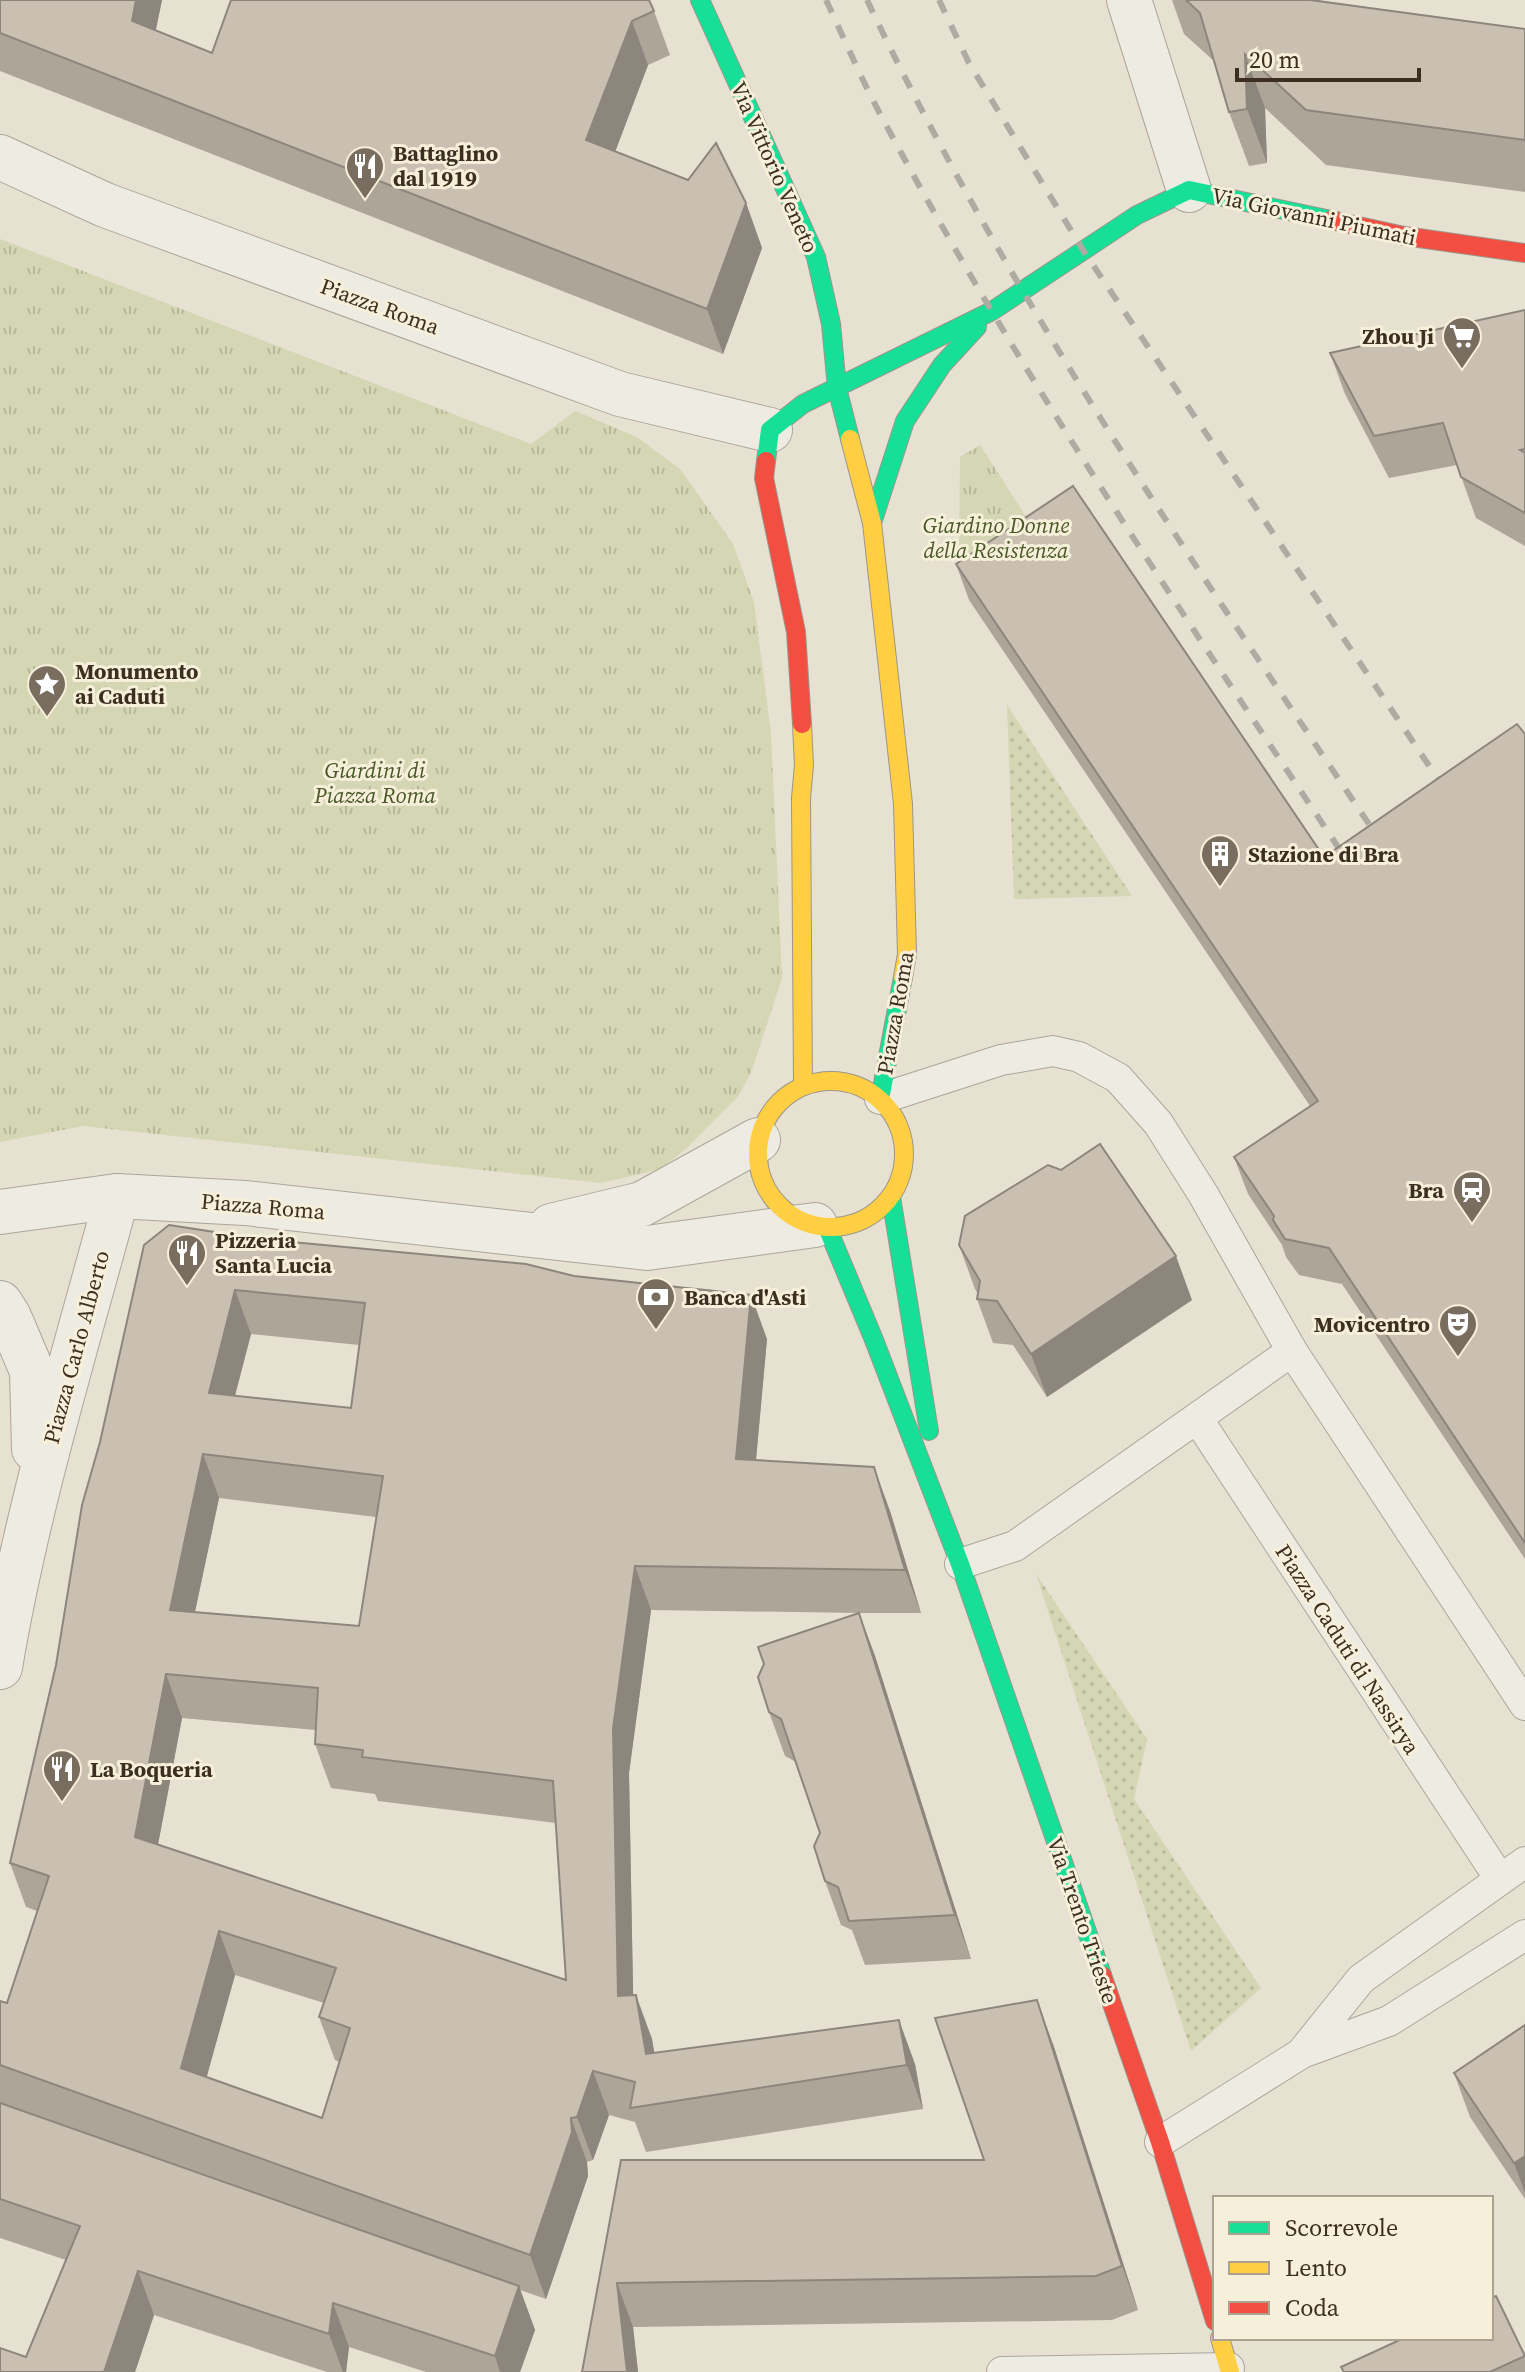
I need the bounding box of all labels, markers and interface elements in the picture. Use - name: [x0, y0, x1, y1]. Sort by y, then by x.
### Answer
- scale bar: [1237, 32, 1419, 82]
- text: 20 m: [1249, 43, 1300, 76]
- street label: Via Vittorio Veneto: [724, 77, 826, 257]
- place label: Battaglino dal 1919: [393, 138, 498, 193]
- restaurant icon: Battaglino dal 1919: [344, 145, 386, 200]
- street label: Via Giovanni Piumati: [1209, 180, 1419, 252]
- street label: Piazza Roma: [316, 271, 444, 342]
- supermarket icon: Zhou Ji: [1441, 315, 1483, 370]
- place label: Zhou Ji: [1362, 321, 1434, 351]
- park label: Giardino Donne della Resistenza: [923, 510, 1069, 565]
- place label: Monumento ai Caduti: [75, 656, 198, 711]
- place icon: Monumento ai Caduti: [26, 663, 68, 718]
- park label: Giardini di Piazza Roma: [313, 755, 436, 810]
- building icon: Stazione di Bra: [1199, 833, 1241, 888]
- place label: Stazione di Bra: [1248, 839, 1399, 869]
- street label: Piazza Roma: [869, 948, 921, 1077]
- station icon: Bra: [1451, 1169, 1493, 1224]
- place label: Bra: [1408, 1175, 1444, 1205]
- street label: Piazza Roma: [200, 1186, 327, 1226]
- place label: Pizzeria Santa Lucia: [215, 1225, 332, 1280]
- restaurant icon: Pizzeria Santa Lucia: [166, 1232, 208, 1287]
- street label: Piazza Carlo Alberto: [36, 1247, 116, 1447]
- bank icon: Banca d'Asti: [635, 1276, 677, 1331]
- place label: Banca d'Asti: [684, 1282, 806, 1312]
- theatre icon: Movicentro: [1437, 1303, 1479, 1358]
- place label: Movicentro: [1314, 1309, 1430, 1339]
- street label: Piazza Caduti di Nassirya: [1269, 1538, 1428, 1761]
- restaurant icon: La Boqueria: [41, 1748, 83, 1803]
- place label: La Boqueria: [90, 1754, 213, 1784]
- street label: Via Trento Trieste: [1040, 1833, 1126, 2007]
- legend: [1213, 2196, 1493, 2340]
- text: Scorrevole: [1285, 2211, 1398, 2244]
- text: Lento: [1285, 2251, 1347, 2284]
- text: Coda: [1285, 2291, 1340, 2324]

